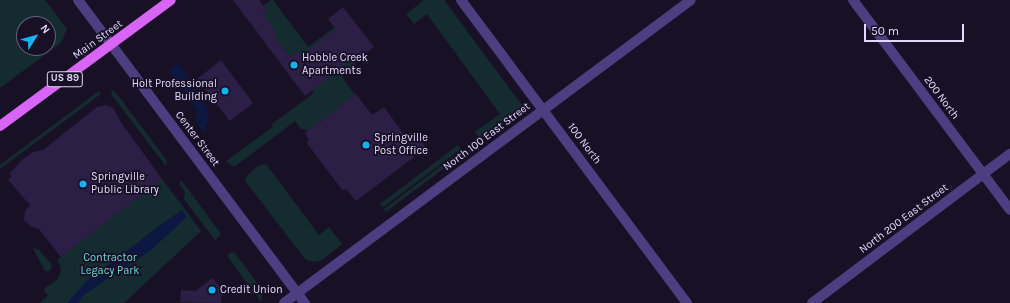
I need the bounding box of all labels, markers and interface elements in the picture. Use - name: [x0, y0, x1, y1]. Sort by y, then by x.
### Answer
- north arrow: [16, 16, 56, 56]
- scale bar: [866, 16, 966, 42]
- street label: Main Street: [71, 18, 125, 62]
- text: N: [38, 22, 53, 36]
- text: 50 m: [871, 24, 899, 38]
- place label: Hobble Creek Apartments: [302, 52, 368, 78]
- marker: Hobble Creek Apartments: [289, 60, 299, 70]
- road number: US 89: [46, 71, 84, 87]
- street label: 200 North: [921, 74, 961, 122]
- place label: Holt Professional Building: [132, 78, 217, 104]
- marker: Holt Professional Building: [220, 86, 230, 96]
- street label: North 100 East Street: [441, 100, 533, 174]
- street label: Center Street: [172, 109, 222, 169]
- street label: 100 North: [564, 121, 604, 167]
- place label: Springville Post Office: [374, 132, 428, 158]
- marker: Springville Post Office: [361, 140, 371, 150]
- place label: Springville Public Library: [91, 171, 159, 197]
- marker: Springville Public Library: [78, 179, 88, 189]
- street label: North 200 East Street: [857, 181, 951, 257]
- park label: Contractor Legacy Park: [81, 252, 139, 278]
- place label: Credit Union: [220, 283, 283, 297]
- marker: Credit Union: [207, 285, 217, 295]

